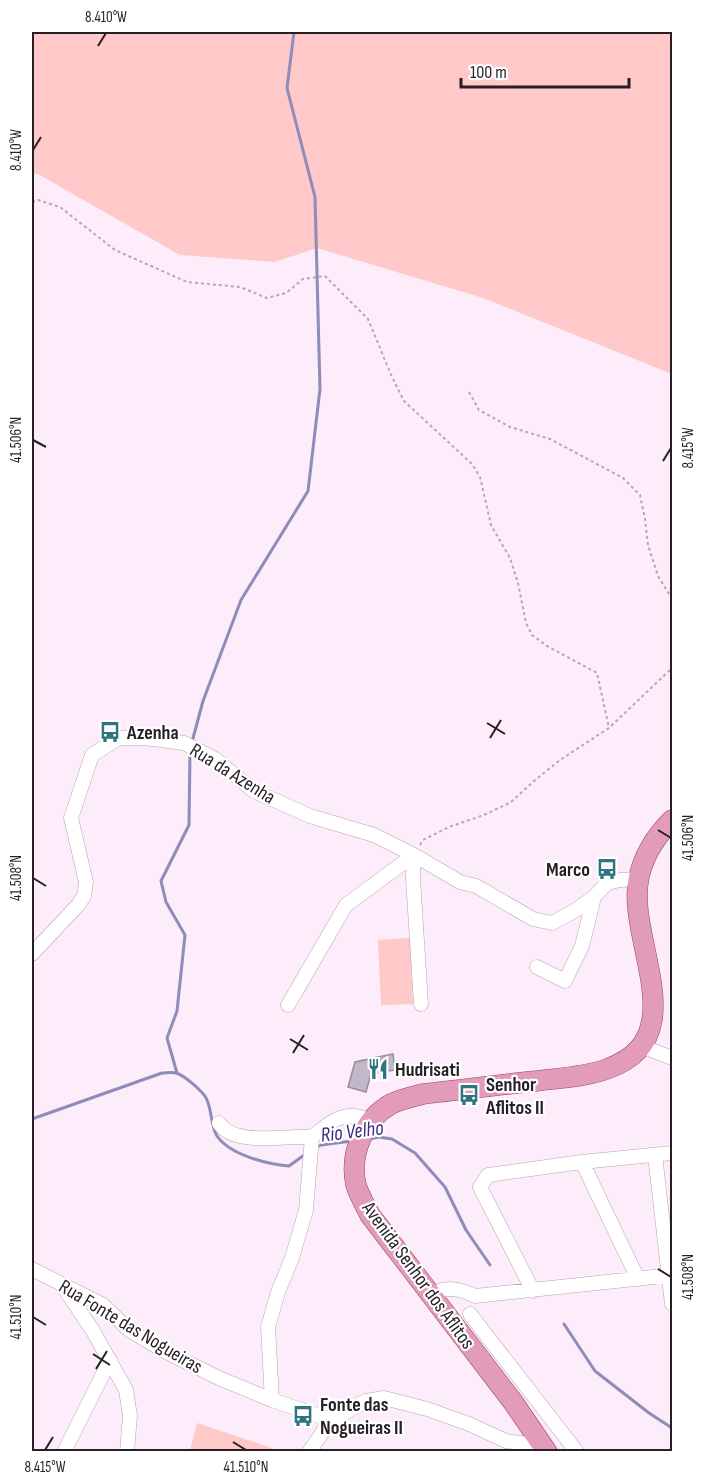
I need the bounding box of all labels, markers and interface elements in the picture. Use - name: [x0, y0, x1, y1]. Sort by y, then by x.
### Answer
- text: 8.410°W: [85, 8, 127, 27]
- scale bar: [461, 51, 629, 89]
- text: 100 m: [470, 62, 507, 83]
- text: 8.410°W: [7, 129, 26, 171]
- text: 41.506°N: [7, 417, 26, 463]
- text: 8.415°W: [679, 427, 698, 469]
- bus stop icon: Azenha: [98, 720, 122, 744]
- place label: Azenha: [126, 721, 179, 745]
- street label: Rua da Azenha: [185, 738, 280, 810]
- text: 41.506°N: [679, 815, 698, 861]
- text: 41.508°N: [7, 855, 26, 901]
- bus stop icon: Marco: [595, 857, 619, 881]
- place label: Marco: [546, 858, 590, 882]
- restaurant icon: Hudrisati: [366, 1057, 390, 1081]
- place label: Hudrisati: [395, 1058, 460, 1082]
- place label: Senhor Aflitos II: [485, 1073, 544, 1120]
- bus stop icon: Senhor Aflitos II: [457, 1083, 481, 1107]
- water label: Rio Velho: [319, 1115, 385, 1148]
- street label: Avenida Senhor dos Aflitos: [356, 1196, 480, 1354]
- text: 41.508°N: [679, 1254, 698, 1300]
- street label: Rua Fonte das Nogueiras: [54, 1275, 207, 1379]
- text: 41.510°N: [7, 1295, 26, 1339]
- place label: Fonte das Nogueiras II: [320, 1393, 403, 1440]
- bus stop icon: Fonte das Nogueiras II: [291, 1404, 315, 1428]
- text: 8.415°W: [24, 1458, 66, 1477]
- text: 41.510°N: [224, 1458, 268, 1477]

